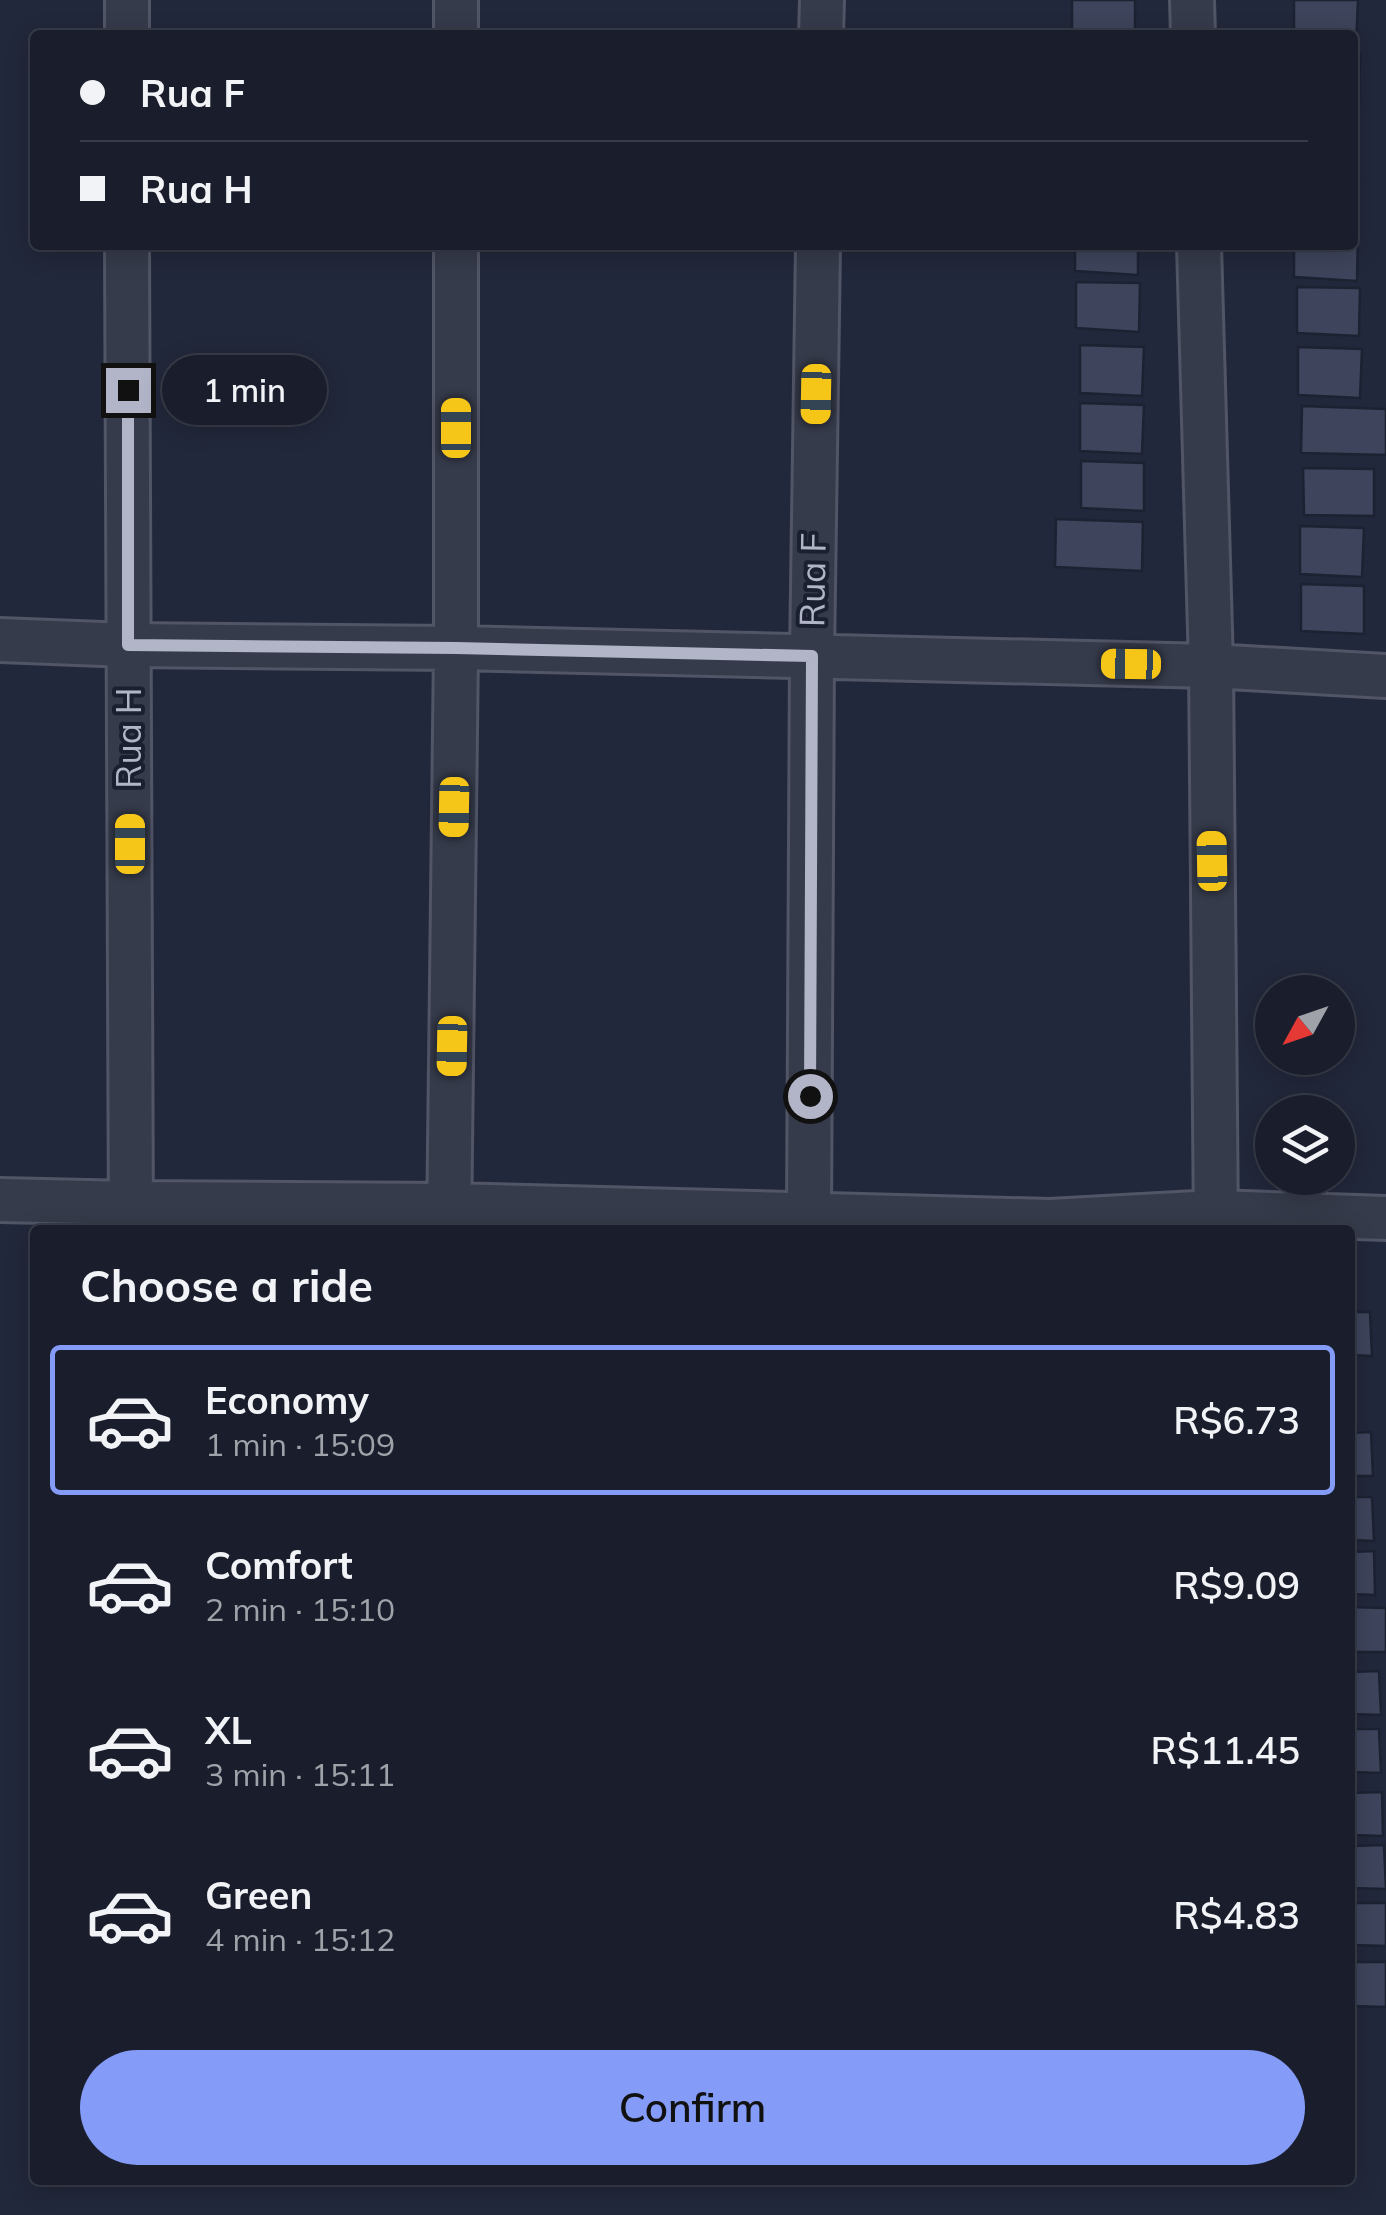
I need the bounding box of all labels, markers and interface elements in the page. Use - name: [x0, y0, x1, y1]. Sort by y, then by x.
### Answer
- text: Rua F: [140, 69, 245, 117]
- text: Rua H: [140, 165, 253, 213]
- callout: 1 min: [163, 355, 328, 425]
- car: [800, 364, 832, 424]
- route end: [106, 368, 151, 413]
- text: 1 min: [203, 370, 286, 410]
- car: [441, 398, 471, 458]
- street label: Rua F: [789, 532, 835, 627]
- car: [1101, 648, 1161, 680]
- street label: Rua H: [106, 687, 150, 789]
- car: [438, 777, 470, 837]
- car: [115, 814, 145, 874]
- car: [1196, 831, 1228, 891]
- north arrow: [1255, 975, 1355, 1075]
- map controls: [1255, 975, 1355, 1195]
- car: [436, 1016, 468, 1076]
- route start: [788, 1074, 833, 1119]
- button: layers: [1255, 1095, 1355, 1195]
- text: Choose a ride: [80, 1257, 373, 1313]
- icon: car: [85, 1375, 175, 1465]
- text: Economy: [205, 1376, 369, 1424]
- text: R$6.73: [1173, 1396, 1300, 1444]
- text: 1 min · 15:09: [205, 1424, 395, 1464]
- icon: car: [85, 1540, 175, 1630]
- text: Comfort: [205, 1541, 353, 1589]
- text: R$9.09: [1173, 1561, 1300, 1609]
- text: 2 min · 15:10: [205, 1589, 395, 1629]
- icon: car: [85, 1705, 175, 1795]
- text: XL: [205, 1706, 252, 1754]
- text: R$11.45: [1151, 1726, 1300, 1774]
- text: 3 min · 15:11: [205, 1754, 395, 1794]
- icon: car: [85, 1870, 175, 1960]
- text: Green: [205, 1871, 312, 1919]
- text: R$4.83: [1173, 1891, 1300, 1939]
- text: 4 min · 15:12: [205, 1919, 395, 1959]
- button: Confirm: [80, 2050, 1305, 2165]

